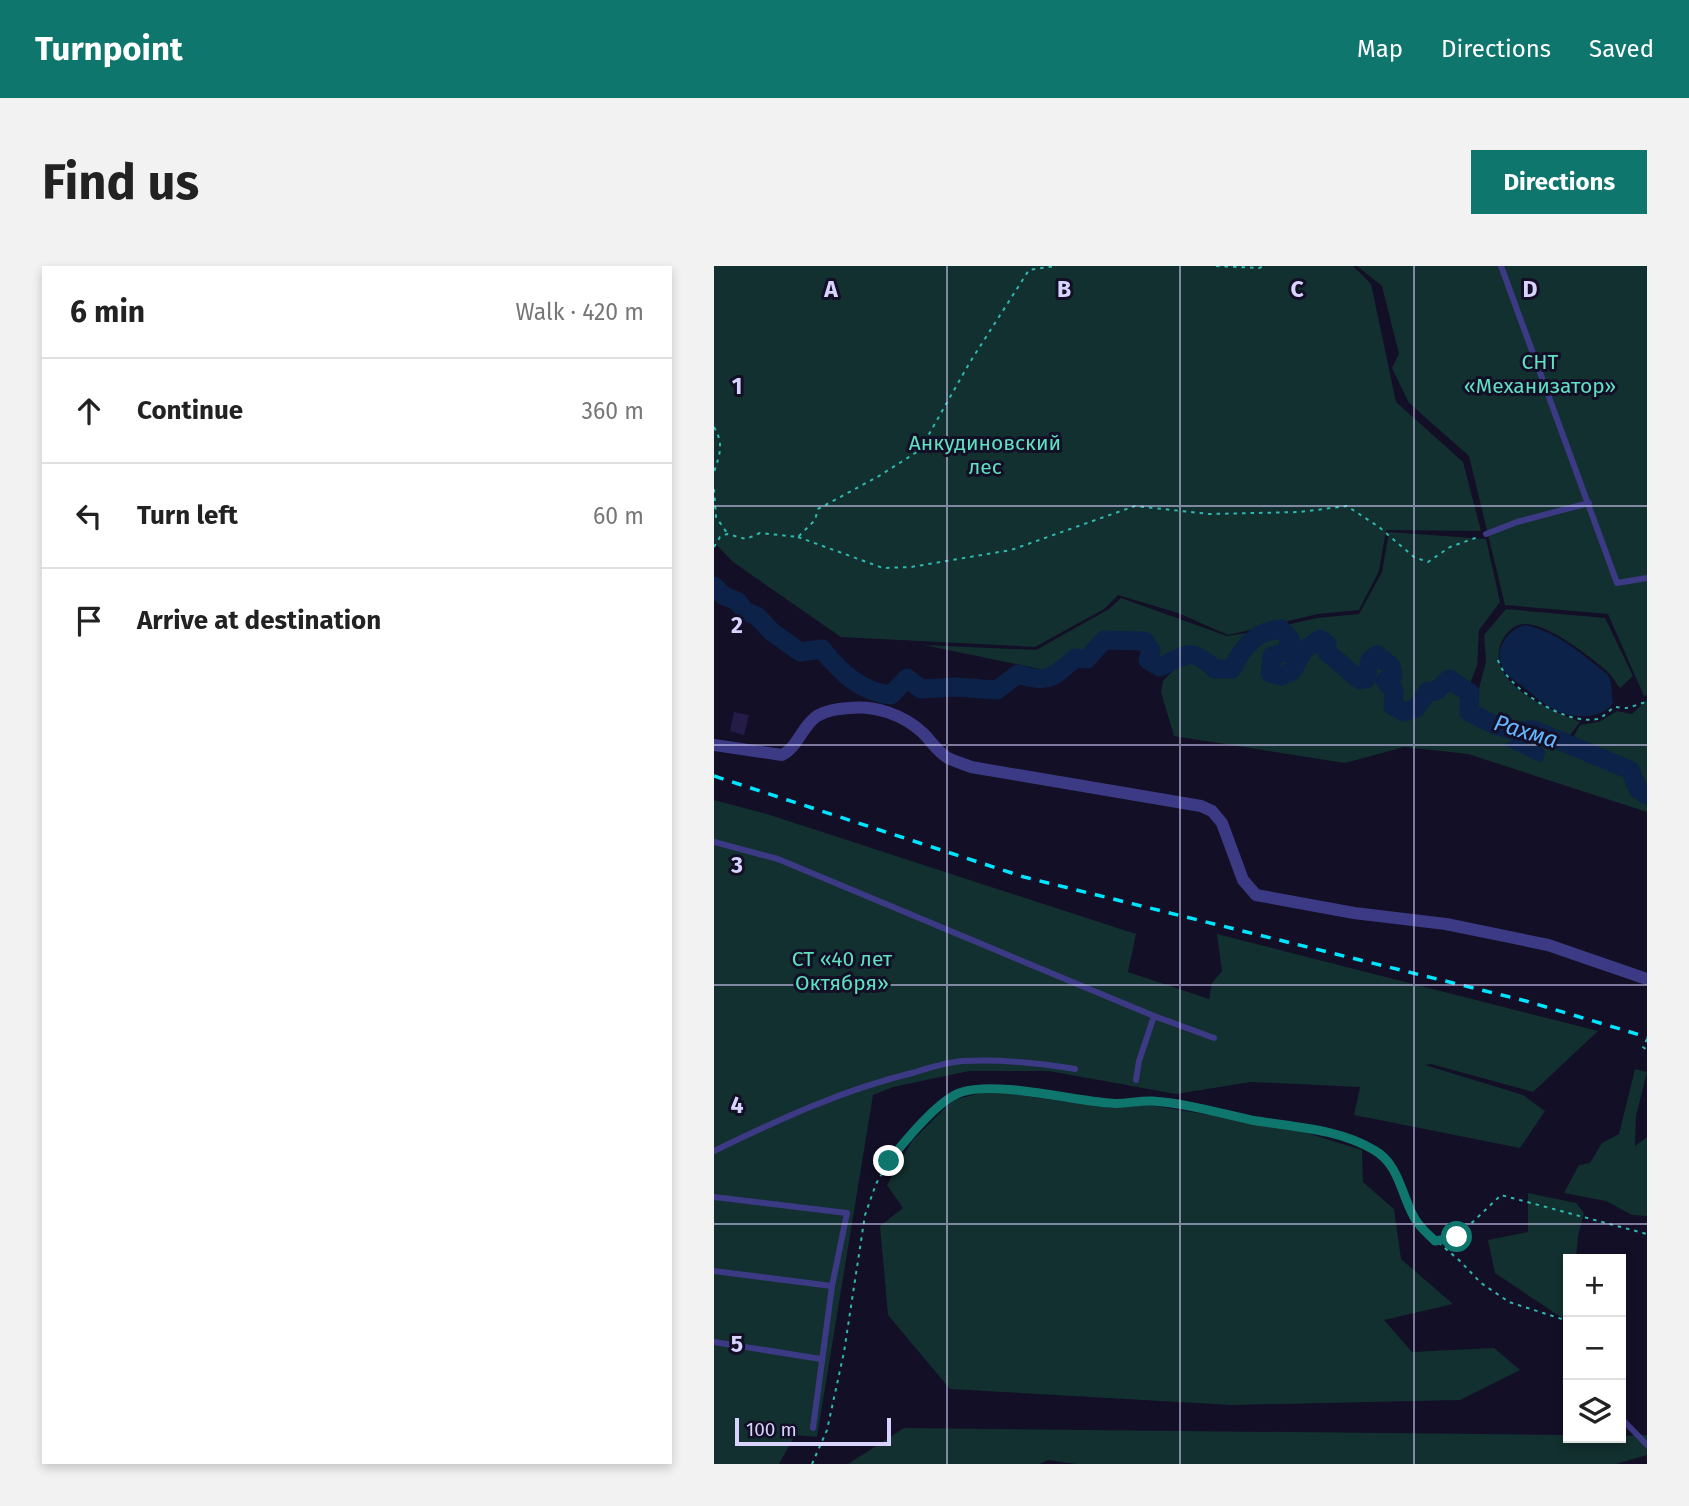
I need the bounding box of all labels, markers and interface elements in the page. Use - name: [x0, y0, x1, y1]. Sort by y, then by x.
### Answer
- text: Turnpoint: [35, 29, 183, 69]
- text: Map: [1357, 35, 1403, 63]
- text: Directions: [1441, 35, 1551, 63]
- text: Saved: [1589, 35, 1654, 63]
- button: Directions: [1471, 150, 1647, 214]
- text: Find us: [42, 153, 199, 212]
- text: A: [823, 275, 838, 303]
- text: B: [1057, 275, 1071, 303]
- text: C: [1290, 275, 1304, 303]
- text: D: [1523, 275, 1538, 303]
- text: 6 min: [70, 294, 145, 330]
- text: Walk · 420 m: [515, 298, 644, 326]
- park label: СНТ «Механизатор»: [1464, 349, 1616, 399]
- text: 1: [732, 372, 742, 400]
- icon: ahead: [70, 392, 108, 430]
- text: Continue: [137, 395, 243, 426]
- text: 360 m: [582, 397, 644, 425]
- park label: Анкудиновский лес: [909, 430, 1061, 480]
- icon: left: [70, 497, 108, 535]
- text: Turn left: [137, 500, 238, 531]
- text: 60 m: [593, 502, 644, 530]
- icon: arrive: [70, 602, 108, 640]
- text: Arrive at destination: [137, 605, 381, 636]
- text: 2: [731, 611, 743, 639]
- water label: Рахма: [1491, 708, 1561, 754]
- text: 3: [730, 851, 743, 879]
- park label: СТ «40 лет Октября»: [792, 946, 893, 996]
- text: 4: [731, 1091, 744, 1119]
- route end: [873, 1145, 904, 1176]
- route start: [1441, 1221, 1472, 1252]
- map controls: [1563, 1254, 1626, 1443]
- button: +: [1563, 1254, 1626, 1317]
- button: −: [1563, 1317, 1626, 1380]
- text: 5: [731, 1330, 743, 1358]
- button: layers: [1563, 1380, 1626, 1443]
- scale bar: [735, 1415, 891, 1447]
- text: 100 m: [746, 1418, 797, 1441]

